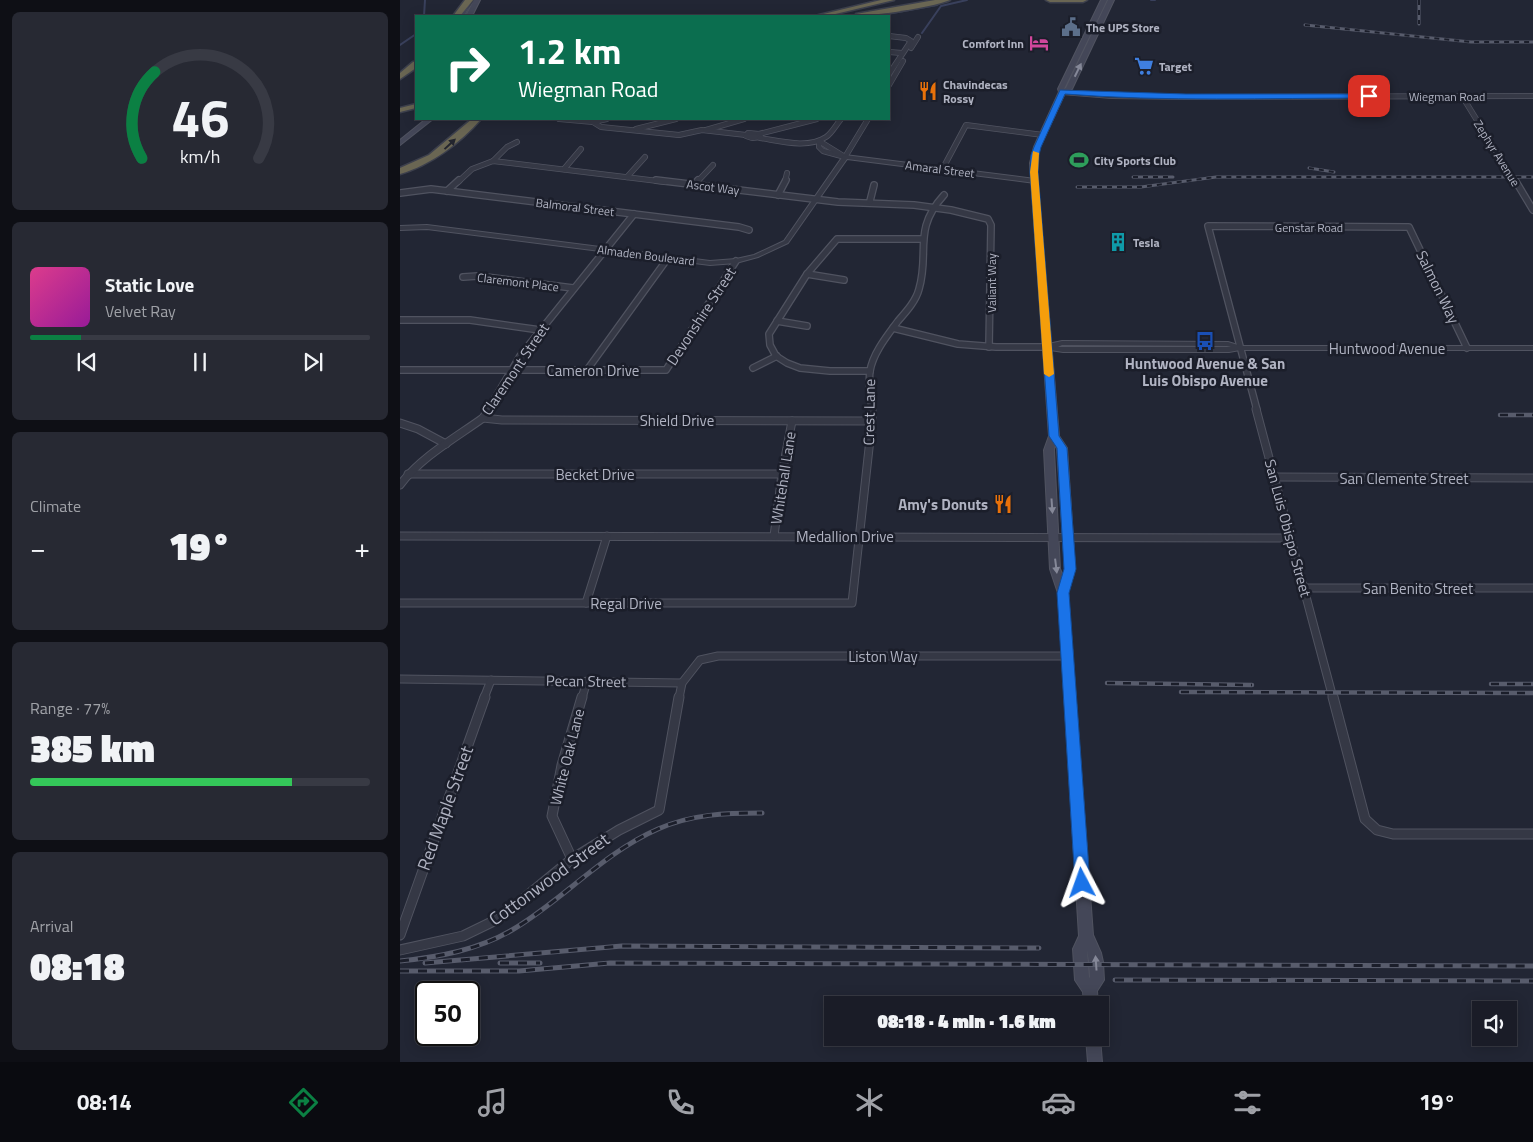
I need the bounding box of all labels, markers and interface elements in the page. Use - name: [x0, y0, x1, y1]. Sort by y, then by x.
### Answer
- public building icon: The UPS Store: [1060, 16, 1082, 38]
- place label: The UPS Store: [1086, 18, 1160, 37]
- text: 1.2 km: [518, 24, 621, 78]
- hotel icon: Comfort Inn: [1028, 32, 1050, 54]
- place label: Comfort Inn: [962, 34, 1024, 53]
- icon: right: [435, 35, 500, 100]
- supermarket icon: Target: [1133, 55, 1155, 77]
- place label: Target: [1159, 57, 1193, 76]
- one-way arrow: [1074, 63, 1082, 77]
- text: Wiegman Road: [518, 72, 658, 106]
- place label: Chavindecas Rossy: [943, 75, 1008, 108]
- pin: [1348, 75, 1390, 117]
- text: 46: [171, 78, 229, 157]
- restaurant icon: Chavindecas Rossy: [917, 80, 939, 102]
- icon: arrive: [1355, 82, 1383, 110]
- street label: Wiegman Road: [1409, 87, 1485, 106]
- street label: Zephyr Avenue: [1469, 116, 1525, 190]
- one-way arrow: [443, 138, 455, 150]
- text: km/h: [180, 143, 220, 170]
- sports icon: City Sports Club: [1068, 149, 1090, 171]
- place label: City Sports Club: [1094, 151, 1177, 170]
- street label: Amaral Street: [904, 155, 977, 183]
- street label: Ascot Way: [685, 174, 741, 200]
- street label: Balmoral Street: [535, 193, 616, 221]
- street label: Genstar Road: [1275, 218, 1343, 237]
- building icon: Tesla: [1107, 231, 1129, 253]
- place label: Tesla: [1133, 233, 1160, 252]
- street label: Almaden Boulevard: [596, 240, 696, 270]
- street label: Salmon Way: [1410, 247, 1466, 327]
- street label: Valiant Way: [982, 253, 1001, 313]
- street label: Devonshire Street: [661, 262, 742, 370]
- street label: Claremont Place: [476, 268, 560, 296]
- text: Static Love: [105, 270, 194, 299]
- text: Velvet Ray: [105, 299, 176, 323]
- street label: Claremont Street: [475, 317, 555, 420]
- bus stop icon: Huntwood Avenue & San Luis Obispo Avenue: [1194, 330, 1216, 352]
- street label: Huntwood Avenue: [1329, 337, 1445, 360]
- icon: previous: [73, 348, 101, 376]
- icon: pause: [186, 348, 214, 376]
- icon: next: [299, 348, 327, 376]
- place label: Huntwood Avenue & San Luis Obispo Avenue: [1125, 352, 1285, 392]
- street label: Cameron Drive: [547, 359, 639, 382]
- street label: Crest Lane: [857, 379, 881, 445]
- street label: Shield Drive: [640, 409, 714, 432]
- street label: Whitehall Lane: [764, 430, 802, 526]
- street label: San Luis Obispo Street: [1259, 457, 1318, 600]
- street label: Becket Drive: [555, 463, 635, 486]
- street label: San Clemente Street: [1339, 467, 1469, 490]
- place label: Amy's Donuts: [898, 493, 988, 516]
- restaurant icon: Amy's Donuts: [992, 493, 1014, 515]
- text: Climate: [30, 494, 81, 518]
- one-way arrow: [1048, 498, 1056, 514]
- text: 19°: [169, 517, 231, 575]
- street label: Medallion Drive: [796, 525, 894, 548]
- text: −: [30, 526, 46, 569]
- text: +: [354, 526, 370, 569]
- one-way arrow: [1052, 558, 1060, 574]
- street label: San Benito Street: [1363, 577, 1474, 600]
- street label: Regal Drive: [590, 592, 662, 615]
- street label: Liston Way: [848, 645, 918, 668]
- street label: Pecan Street: [546, 669, 627, 693]
- text: Range · 77%: [30, 696, 110, 720]
- street label: White Oak Lane: [544, 706, 590, 808]
- text: 385 km: [30, 719, 155, 777]
- street label: Red Maple Street: [410, 741, 480, 874]
- street label: Cottonwood Street: [483, 826, 615, 932]
- position arrow: [1055, 856, 1107, 908]
- text: Arrival: [30, 914, 73, 938]
- text: 08:18: [30, 937, 125, 995]
- one-way arrow: [1092, 955, 1100, 971]
- speed limit sign: 50: [415, 981, 480, 1046]
- map controls: [1472, 1001, 1517, 1046]
- button: sound: [1472, 1001, 1517, 1046]
- text: 08:18 · 4 min · 1.6 km: [877, 1006, 1056, 1035]
- text: 08:14: [77, 1085, 132, 1119]
- icon: directions: [286, 1085, 321, 1120]
- icon: music: [475, 1085, 510, 1120]
- icon: phone: [663, 1085, 698, 1120]
- icon: climate: [852, 1085, 887, 1120]
- icon: car: [1041, 1085, 1076, 1120]
- icon: filters: [1230, 1085, 1265, 1120]
- text: 19°: [1419, 1085, 1456, 1119]

